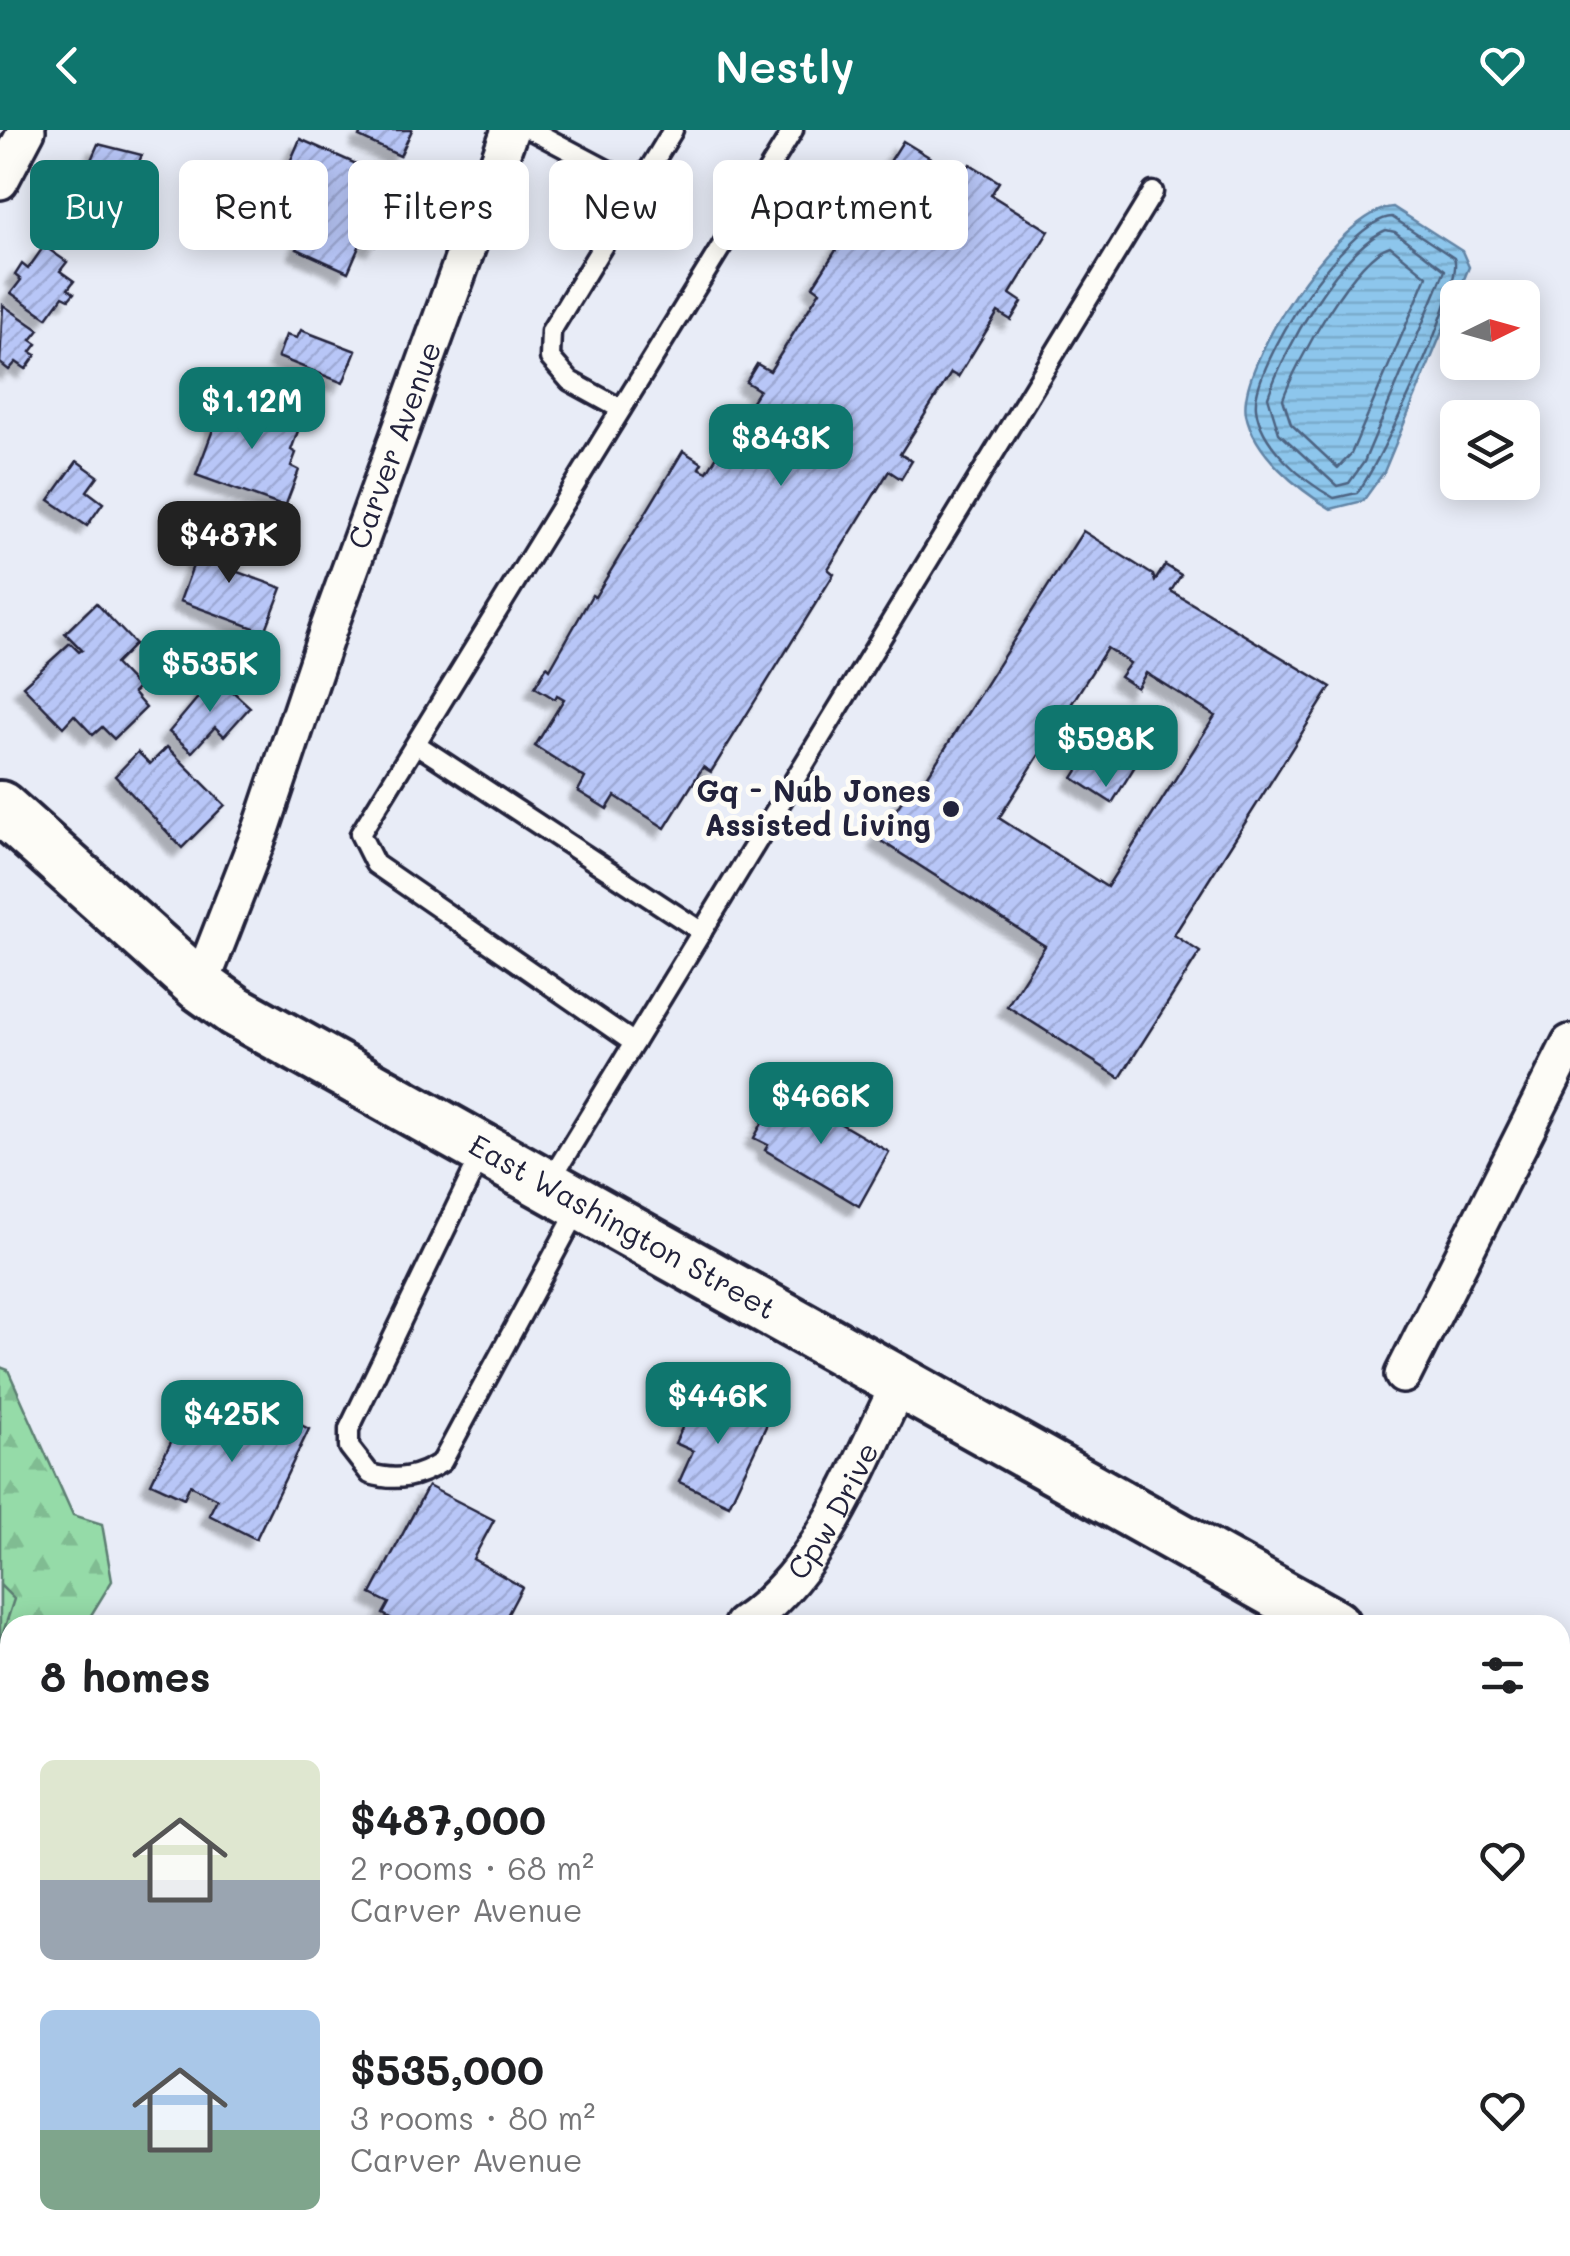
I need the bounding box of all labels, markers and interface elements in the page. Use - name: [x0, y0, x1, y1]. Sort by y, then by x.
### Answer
- text: Nestly: [715, 36, 855, 94]
- icon: back: [40, 38, 95, 93]
- icon: heart: [1475, 38, 1530, 93]
- chip: Buy: [30, 160, 159, 250]
- chip: Rent: [179, 160, 328, 250]
- chip: Filters: [348, 160, 529, 250]
- chip: New: [549, 160, 693, 250]
- chip: Apartment: [713, 160, 968, 250]
- north arrow: [1440, 280, 1540, 380]
- map controls: [1440, 280, 1540, 500]
- street label: Carver Avenue: [337, 335, 449, 554]
- pin: $1.12M: [171, 367, 333, 452]
- text: $1.12M: [201, 378, 303, 420]
- button: layers: [1440, 400, 1540, 500]
- pin: $843K: [711, 404, 851, 489]
- text: $843K: [731, 415, 831, 457]
- pin: $487K: [159, 501, 299, 586]
- text: $487K: [180, 512, 278, 554]
- pin: $535K: [140, 630, 280, 715]
- text: $535K: [161, 641, 259, 683]
- pin: $598K: [1036, 705, 1176, 790]
- text: $598K: [1057, 716, 1155, 758]
- place label: Gq - Nub Jones Assisted Living: [696, 770, 931, 844]
- marker: Gq - Nub Jones Assisted Living: [940, 798, 962, 820]
- pin: $466K: [751, 1062, 891, 1147]
- text: $466K: [771, 1073, 871, 1115]
- street label: East Washington Street: [463, 1124, 784, 1327]
- pin: $446K: [648, 1362, 788, 1447]
- text: $446K: [668, 1373, 768, 1415]
- pin: $425K: [162, 1380, 302, 1465]
- text: $425K: [183, 1391, 281, 1433]
- street label: Cpw Drive: [777, 1435, 887, 1587]
- text: 8 homes: [40, 1648, 211, 1703]
- icon: filters: [1475, 1648, 1530, 1703]
- text: $487,000: [350, 1791, 546, 1846]
- icon: home: [120, 1800, 240, 1920]
- icon: heart: [1475, 1833, 1530, 1888]
- text: 2 rooms · 68 m²: [350, 1846, 594, 1888]
- text: Carver Avenue: [350, 1888, 583, 1930]
- text: $535,000: [350, 2041, 544, 2096]
- icon: home: [120, 2050, 240, 2170]
- icon: heart: [1475, 2083, 1530, 2138]
- text: 3 rooms · 80 m²: [350, 2096, 595, 2138]
- text: Carver Avenue: [350, 2138, 583, 2180]

